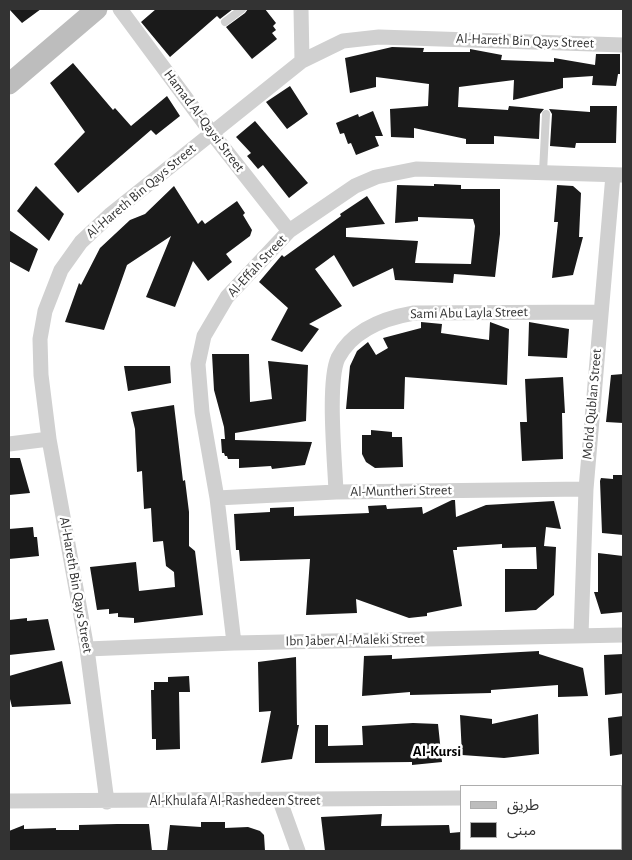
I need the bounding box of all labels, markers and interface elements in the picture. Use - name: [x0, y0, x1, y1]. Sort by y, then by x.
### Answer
- street label: Al-Hareth Bin Qays Street: [456, 30, 594, 52]
- street label: Hamad Al-Qaysi Street: [160, 67, 248, 175]
- street label: Al-Hareth Bin Qays Street: [83, 140, 199, 242]
- street label: Al-Effah Street: [224, 231, 290, 301]
- street label: Sami Abu Layla Street: [410, 304, 528, 322]
- street label: Moh’d Qublan Street: [579, 348, 605, 460]
- street label: Al-Muntheri Street: [350, 482, 452, 500]
- street label: Al-Hareth Bin Qays Street: [56, 516, 96, 654]
- street label: Ibn Jaber Al-Maleki Street: [285, 630, 425, 650]
- district label: Al-Kursi: [413, 742, 461, 760]
- legend: [460, 785, 622, 850]
- street label: Al-Khulafa Al-Rashedeen Street: [149, 793, 321, 809]
- text: طريق: [507, 798, 539, 813]
- text: مبنى: [507, 823, 536, 838]

